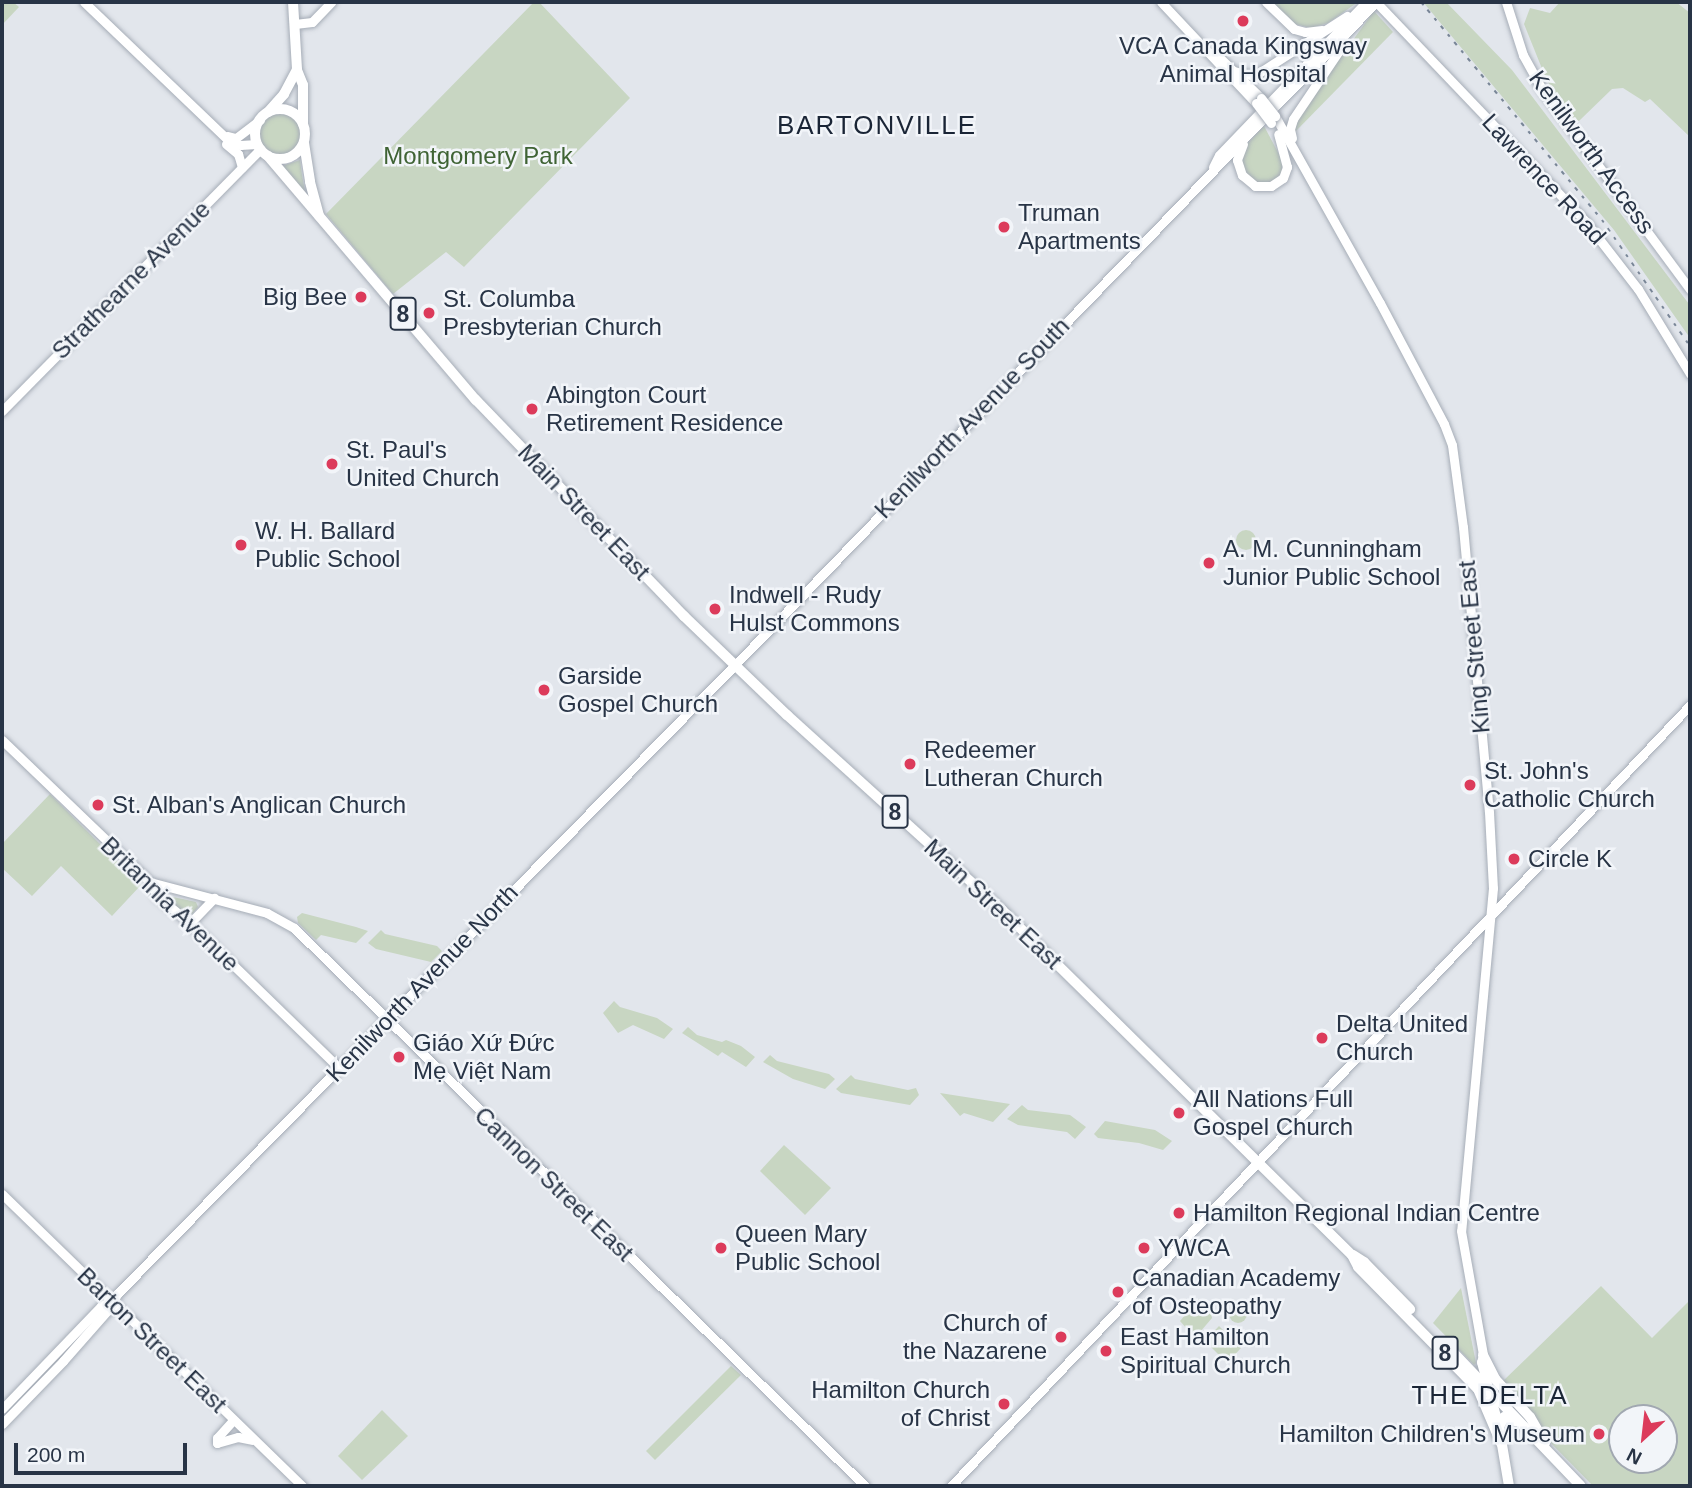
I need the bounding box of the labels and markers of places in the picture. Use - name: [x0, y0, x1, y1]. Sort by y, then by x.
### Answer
- marker: VCA Canada Kingsway Animal Hospital: [1235, 13, 1251, 29]
- place label: VCA Canada Kingsway Animal Hospital: [1118, 32, 1368, 88]
- place label: Truman Apartments: [1018, 199, 1141, 255]
- marker: Truman Apartments: [996, 219, 1012, 235]
- place label: Big Bee: [263, 283, 347, 311]
- place label: St. Columba Presbyterian Church: [443, 285, 662, 341]
- marker: Big Bee: [353, 289, 369, 305]
- marker: St. Columba Presbyterian Church: [421, 305, 437, 321]
- place label: Abington Court Retirement Residence: [546, 381, 783, 437]
- marker: Abington Court Retirement Residence: [524, 401, 540, 417]
- place label: St. Paul's United Church: [346, 436, 499, 492]
- marker: St. Paul's United Church: [324, 456, 340, 472]
- place label: W. H. Ballard Public School: [255, 517, 400, 573]
- place label: A. M. Cunningham Junior Public School: [1223, 535, 1440, 591]
- marker: W. H. Ballard Public School: [233, 537, 249, 553]
- marker: A. M. Cunningham Junior Public School: [1201, 555, 1217, 571]
- place label: Indwell - Rudy Hulst Commons: [729, 581, 900, 637]
- marker: Indwell - Rudy Hulst Commons: [707, 601, 723, 617]
- place label: Garside Gospel Church: [558, 662, 718, 718]
- marker: Garside Gospel Church: [536, 682, 552, 698]
- place label: Redeemer Lutheran Church: [924, 736, 1103, 792]
- marker: Redeemer Lutheran Church: [902, 756, 918, 772]
- place label: St. John's Catholic Church: [1484, 757, 1655, 813]
- marker: St. John's Catholic Church: [1462, 777, 1478, 793]
- place label: St. Alban's Anglican Church: [112, 791, 409, 819]
- marker: St. Alban's Anglican Church: [90, 797, 106, 813]
- place label: Circle K: [1528, 845, 1612, 873]
- marker: Circle K: [1506, 851, 1522, 867]
- place label: Delta United Church: [1336, 1010, 1468, 1066]
- place label: Giáo Xứ Đức Mẹ Việt Nam: [413, 1029, 555, 1085]
- marker: Delta United Church: [1314, 1030, 1330, 1046]
- marker: Giáo Xứ Đức Mẹ Việt Nam: [391, 1049, 407, 1065]
- place label: All Nations Full Gospel Church: [1193, 1085, 1353, 1141]
- marker: All Nations Full Gospel Church: [1171, 1105, 1187, 1121]
- place label: Hamilton Regional Indian Centre: [1193, 1199, 1540, 1227]
- marker: Hamilton Regional Indian Centre: [1171, 1205, 1187, 1221]
- place label: Queen Mary Public School: [735, 1220, 880, 1276]
- place label: YWCA: [1158, 1234, 1230, 1262]
- marker: Queen Mary Public School: [713, 1240, 729, 1256]
- marker: YWCA: [1136, 1240, 1152, 1256]
- place label: Canadian Academy of Osteopathy: [1132, 1264, 1341, 1320]
- marker: Canadian Academy of Osteopathy: [1110, 1284, 1126, 1300]
- place label: Church of the Nazarene: [903, 1309, 1047, 1365]
- place label: East Hamilton Spiritual Church: [1120, 1323, 1291, 1379]
- marker: Church of the Nazarene: [1053, 1329, 1069, 1345]
- marker: East Hamilton Spiritual Church: [1098, 1343, 1114, 1359]
- place label: Hamilton Church of Christ: [811, 1376, 990, 1432]
- marker: Hamilton Church of Christ: [996, 1396, 1012, 1412]
- place label: Hamilton Children's Museum: [1279, 1420, 1585, 1448]
- marker: Hamilton Children's Museum: [1591, 1426, 1607, 1442]

